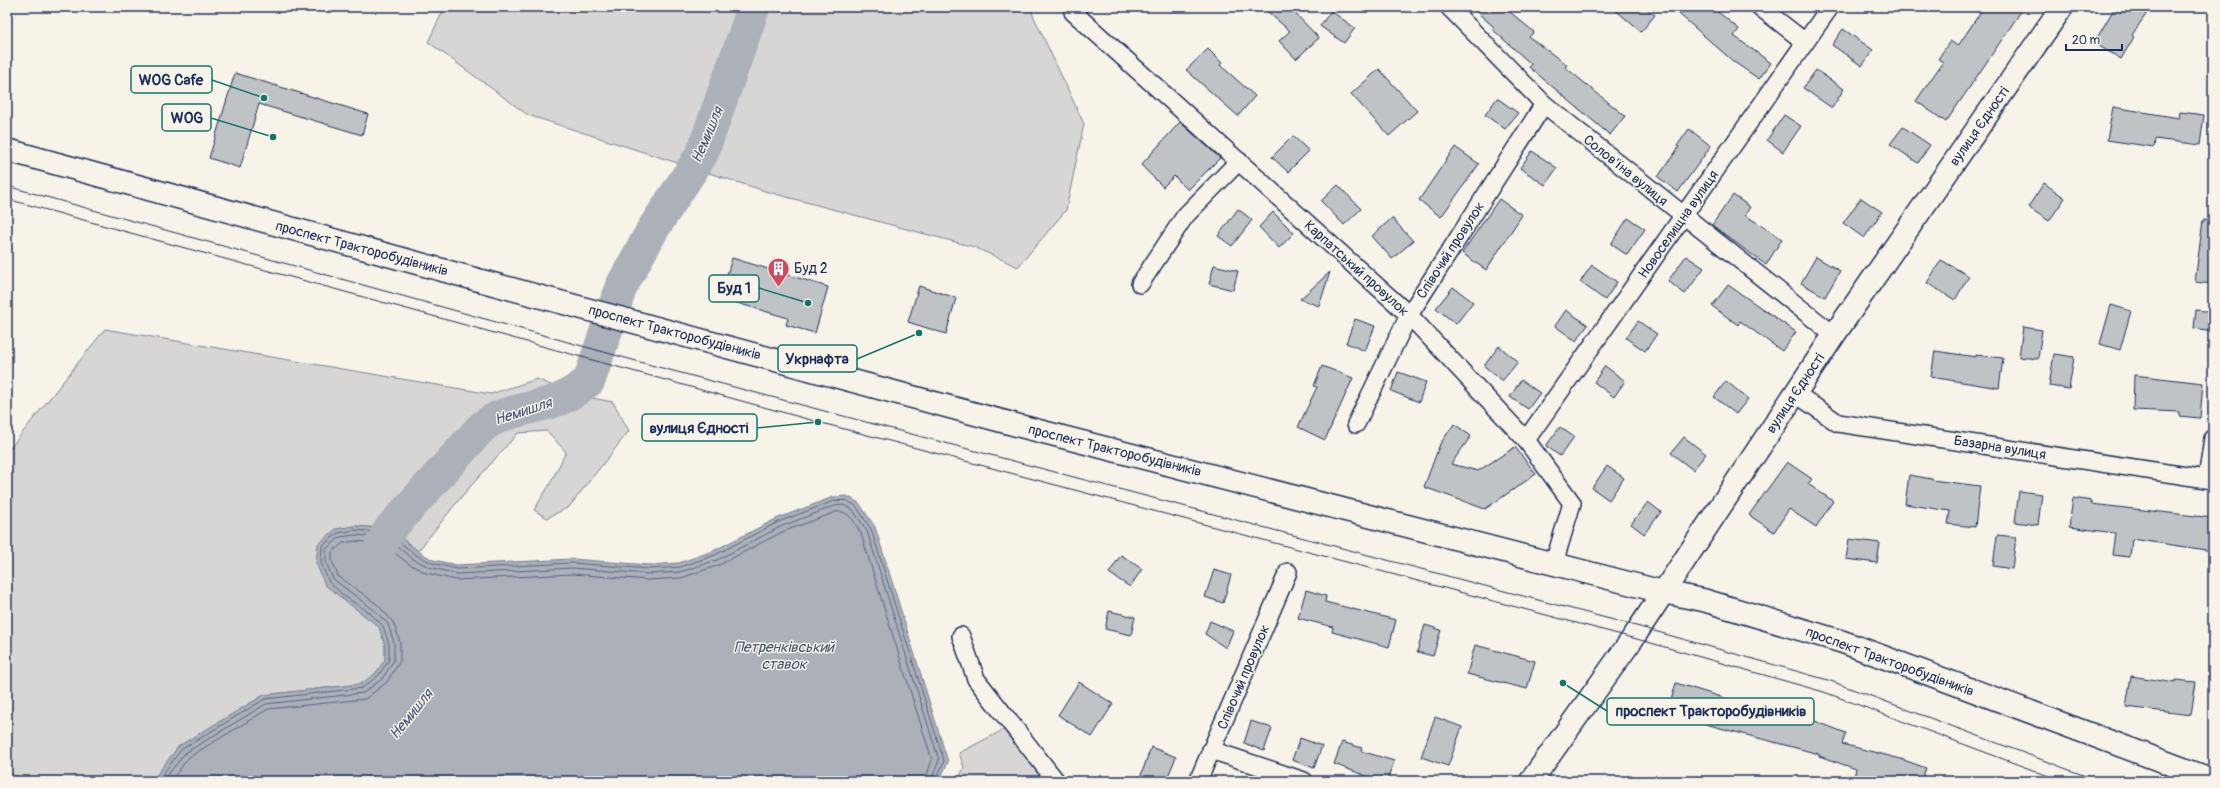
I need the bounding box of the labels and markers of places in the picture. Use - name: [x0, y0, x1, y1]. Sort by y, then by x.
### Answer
- callout: WOG Cafe: [131, 66, 212, 93]
- callout: WOG: [162, 104, 211, 131]
- building icon: Буд 2: [766, 255, 792, 288]
- place label: Буд 2: [794, 260, 828, 277]
- callout: Буд 1: [709, 275, 759, 302]
- callout: Укрнафта: [778, 345, 857, 372]
- callout: вулиця Єдності: [642, 414, 757, 441]
- callout: проспект Тракторобудівників: [1607, 698, 1814, 725]

